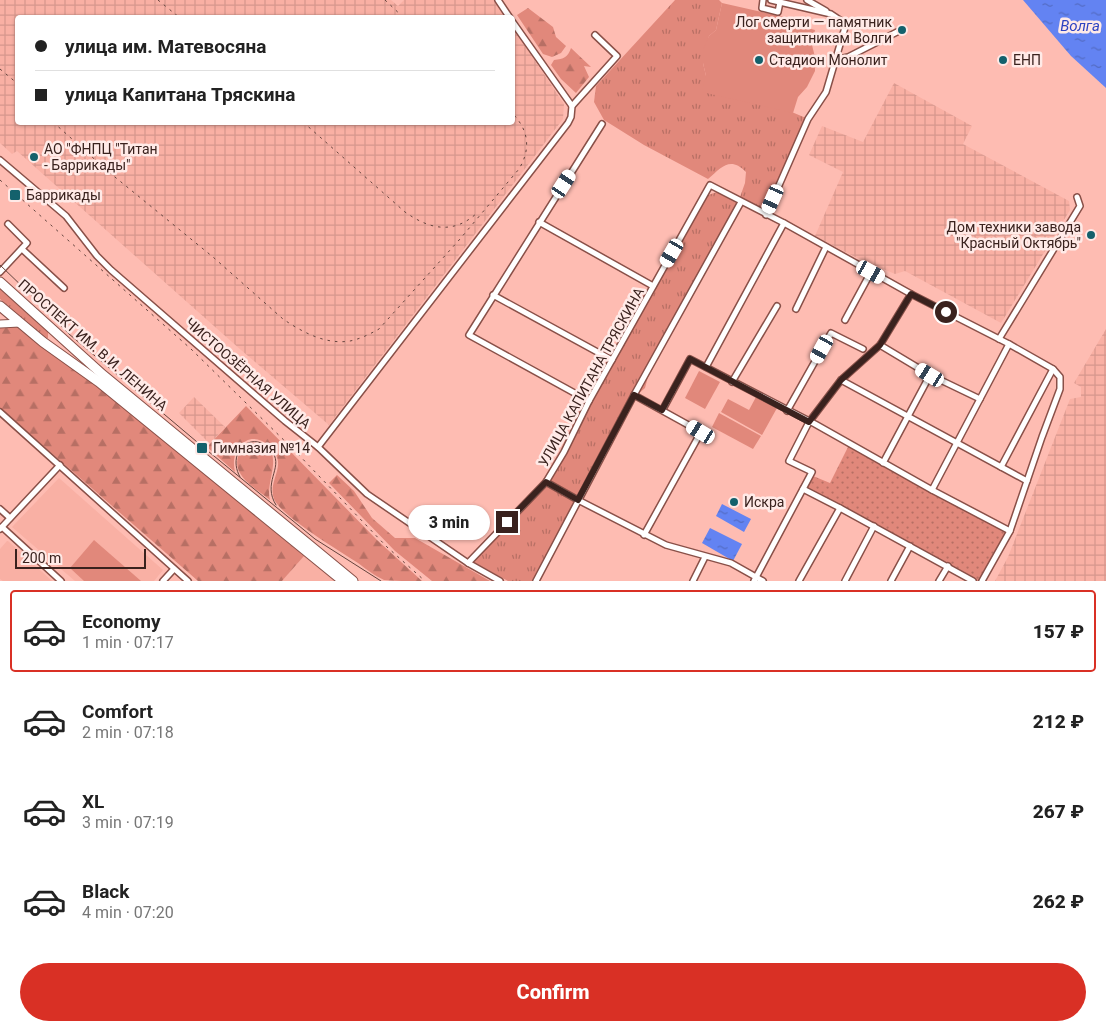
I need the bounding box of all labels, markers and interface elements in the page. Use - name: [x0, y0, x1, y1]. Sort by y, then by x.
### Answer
- place label: Лог смерти — памятник защитникам Волги: [735, 14, 892, 46]
- water label: Волга: [1060, 17, 1100, 35]
- marker: Лог смерти — памятник защитникам Волги: [896, 24, 908, 36]
- text: улица им. Матевосяна: [65, 35, 266, 58]
- place label: Стадион Монолит: [769, 52, 888, 68]
- place label: ЕНП: [1013, 52, 1041, 68]
- marker: Стадион Монолит: [753, 54, 765, 66]
- marker: ЕНП: [997, 54, 1009, 66]
- text: улица Капитана Тряскина: [65, 83, 295, 106]
- place label: АО "ФНПЦ "Титан - Баррикады": [44, 141, 158, 173]
- marker: АО "ФНПЦ "Титан - Баррикады": [28, 151, 40, 163]
- car: [549, 167, 578, 201]
- car: [760, 182, 785, 216]
- place label: Баррикады: [26, 187, 101, 203]
- marker: Баррикады: [8, 188, 22, 202]
- place label: Дом техники завода "Красный Октябрь": [947, 219, 1081, 251]
- marker: Дом техники завода "Красный Октябрь": [1085, 229, 1097, 241]
- car: [658, 236, 685, 270]
- car: [854, 258, 887, 286]
- street label: ПРОСПЕКТ ИМ. В.И. ЛЕНИНА: [15, 276, 171, 414]
- street label: УЛИЦА КАПИТАНА ТРЯСКИНА: [535, 285, 647, 469]
- route start: [935, 301, 957, 323]
- street label: ЧИСТООЗЁРНАЯ УЛИЦА: [182, 314, 314, 432]
- car: [808, 332, 835, 366]
- car: [913, 361, 946, 389]
- car: [684, 418, 717, 446]
- place label: Гимназия №14: [213, 440, 310, 456]
- marker: Гимназия №14: [195, 441, 209, 455]
- place label: Искра: [744, 494, 784, 510]
- marker: Искра: [728, 496, 740, 508]
- callout: 3 min: [407, 504, 490, 540]
- route end: [496, 511, 518, 533]
- text: 3 min: [429, 513, 469, 532]
- scale bar: [15, 546, 146, 569]
- text: 200 m: [22, 550, 61, 566]
- icon: car: [22, 609, 67, 654]
- text: Economy: [82, 610, 161, 633]
- text: 157 ₽: [1033, 620, 1084, 643]
- text: 1 min · 07:17: [82, 633, 174, 652]
- icon: car: [22, 699, 67, 744]
- text: Comfort: [82, 700, 153, 723]
- text: 212 ₽: [1033, 710, 1084, 733]
- text: 2 min · 07:18: [82, 723, 174, 742]
- icon: car: [22, 789, 67, 834]
- text: XL: [82, 790, 104, 813]
- text: 267 ₽: [1033, 800, 1084, 823]
- text: 3 min · 07:19: [82, 813, 174, 832]
- icon: car: [22, 879, 67, 924]
- text: Black: [82, 880, 129, 903]
- text: 262 ₽: [1033, 890, 1084, 913]
- text: 4 min · 07:20: [82, 903, 174, 922]
- button: Confirm: [20, 963, 1086, 1021]

